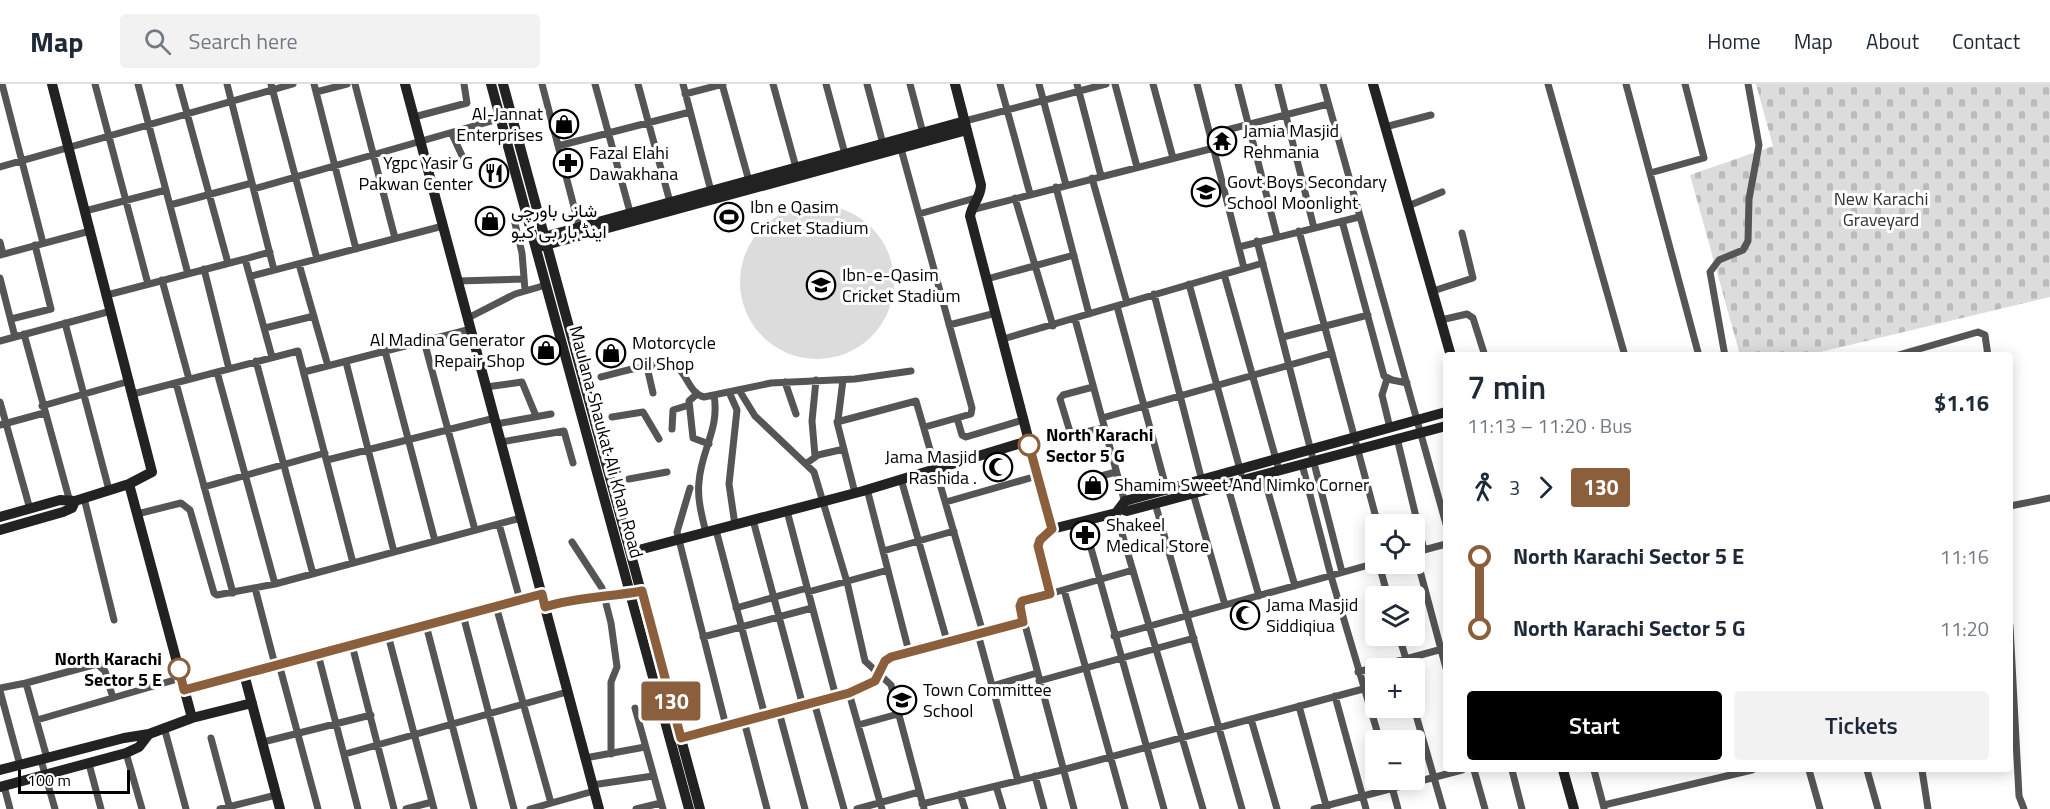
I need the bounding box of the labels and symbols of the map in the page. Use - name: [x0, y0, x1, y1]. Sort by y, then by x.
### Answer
- place label: Al-Jannat Enterprises: [456, 100, 544, 148]
- shop icon: Al-Jannat Enterprises: [548, 108, 580, 140]
- place label: Jamia Masjid Rehmania: [1243, 117, 1339, 165]
- temple icon: Jamia Masjid Rehmania: [1206, 125, 1238, 157]
- place label: Fazal Elahi Dawakhana: [589, 139, 678, 187]
- pharmacy icon: Fazal Elahi Dawakhana: [552, 147, 584, 179]
- place label: Ygpc Yasir G Pakwan Center: [359, 149, 473, 197]
- restaurant icon: Ygpc Yasir G Pakwan Center: [478, 157, 510, 189]
- place label: Govt Boys Secondary School Moonlight: [1227, 168, 1387, 216]
- school or university icon: Govt Boys Secondary School Moonlight: [1190, 176, 1222, 208]
- park label: New Karachi Graveyard: [1834, 185, 1928, 233]
- place label: Ibn e Qasim Cricket Stadium: [750, 193, 868, 241]
- place label: شانی باورچی اینڈ بار بی کیو: [511, 197, 607, 245]
- sports icon: Ibn e Qasim Cricket Stadium: [713, 201, 745, 233]
- shop icon: شانی باورچی اینڈ بار بی کیو: [474, 205, 506, 237]
- place label: Ibn-e-Qasim Cricket Stadium: [842, 261, 960, 309]
- school or university icon: Ibn-e-Qasim Cricket Stadium: [805, 269, 837, 301]
- street label: Maulana Shaukat Ali Khan Road: [562, 323, 651, 561]
- place label: Al Madina Generator Repair Shop: [370, 326, 525, 374]
- place label: Motorcycle Oil Shop: [632, 329, 716, 377]
- shop icon: Al Madina Generator Repair Shop: [530, 334, 562, 366]
- shop icon: Motorcycle Oil Shop: [595, 337, 627, 369]
- place label: North Karachi Sector 5 G: [1046, 421, 1153, 469]
- marker: North Karachi Sector 5 G: [1018, 434, 1040, 456]
- place label: Jama Masjid Rashida .: [885, 443, 977, 491]
- mosque icon: Jama Masjid Rashida .: [982, 451, 1014, 483]
- shop icon: Shamim Sweet And Nimko Corner: [1077, 469, 1109, 501]
- place label: Shamim Sweet And Nimko Corner: [1114, 471, 1369, 498]
- place label: Shakeel Medical Store: [1106, 511, 1209, 559]
- pharmacy icon: Shakeel Medical Store: [1069, 519, 1101, 551]
- place label: Jama Masjid Siddiqiua: [1266, 591, 1358, 639]
- mosque icon: Jama Masjid Siddiqiua: [1229, 599, 1261, 631]
- place label: North Karachi Sector 5 E: [55, 645, 162, 693]
- marker: North Karachi Sector 5 E: [168, 658, 190, 680]
- place label: Town Committee School: [923, 676, 1052, 724]
- line badge: 130: [636, 682, 706, 720]
- school or university icon: Town Committee School: [886, 684, 918, 716]
- scale bar: [18, 767, 130, 794]

